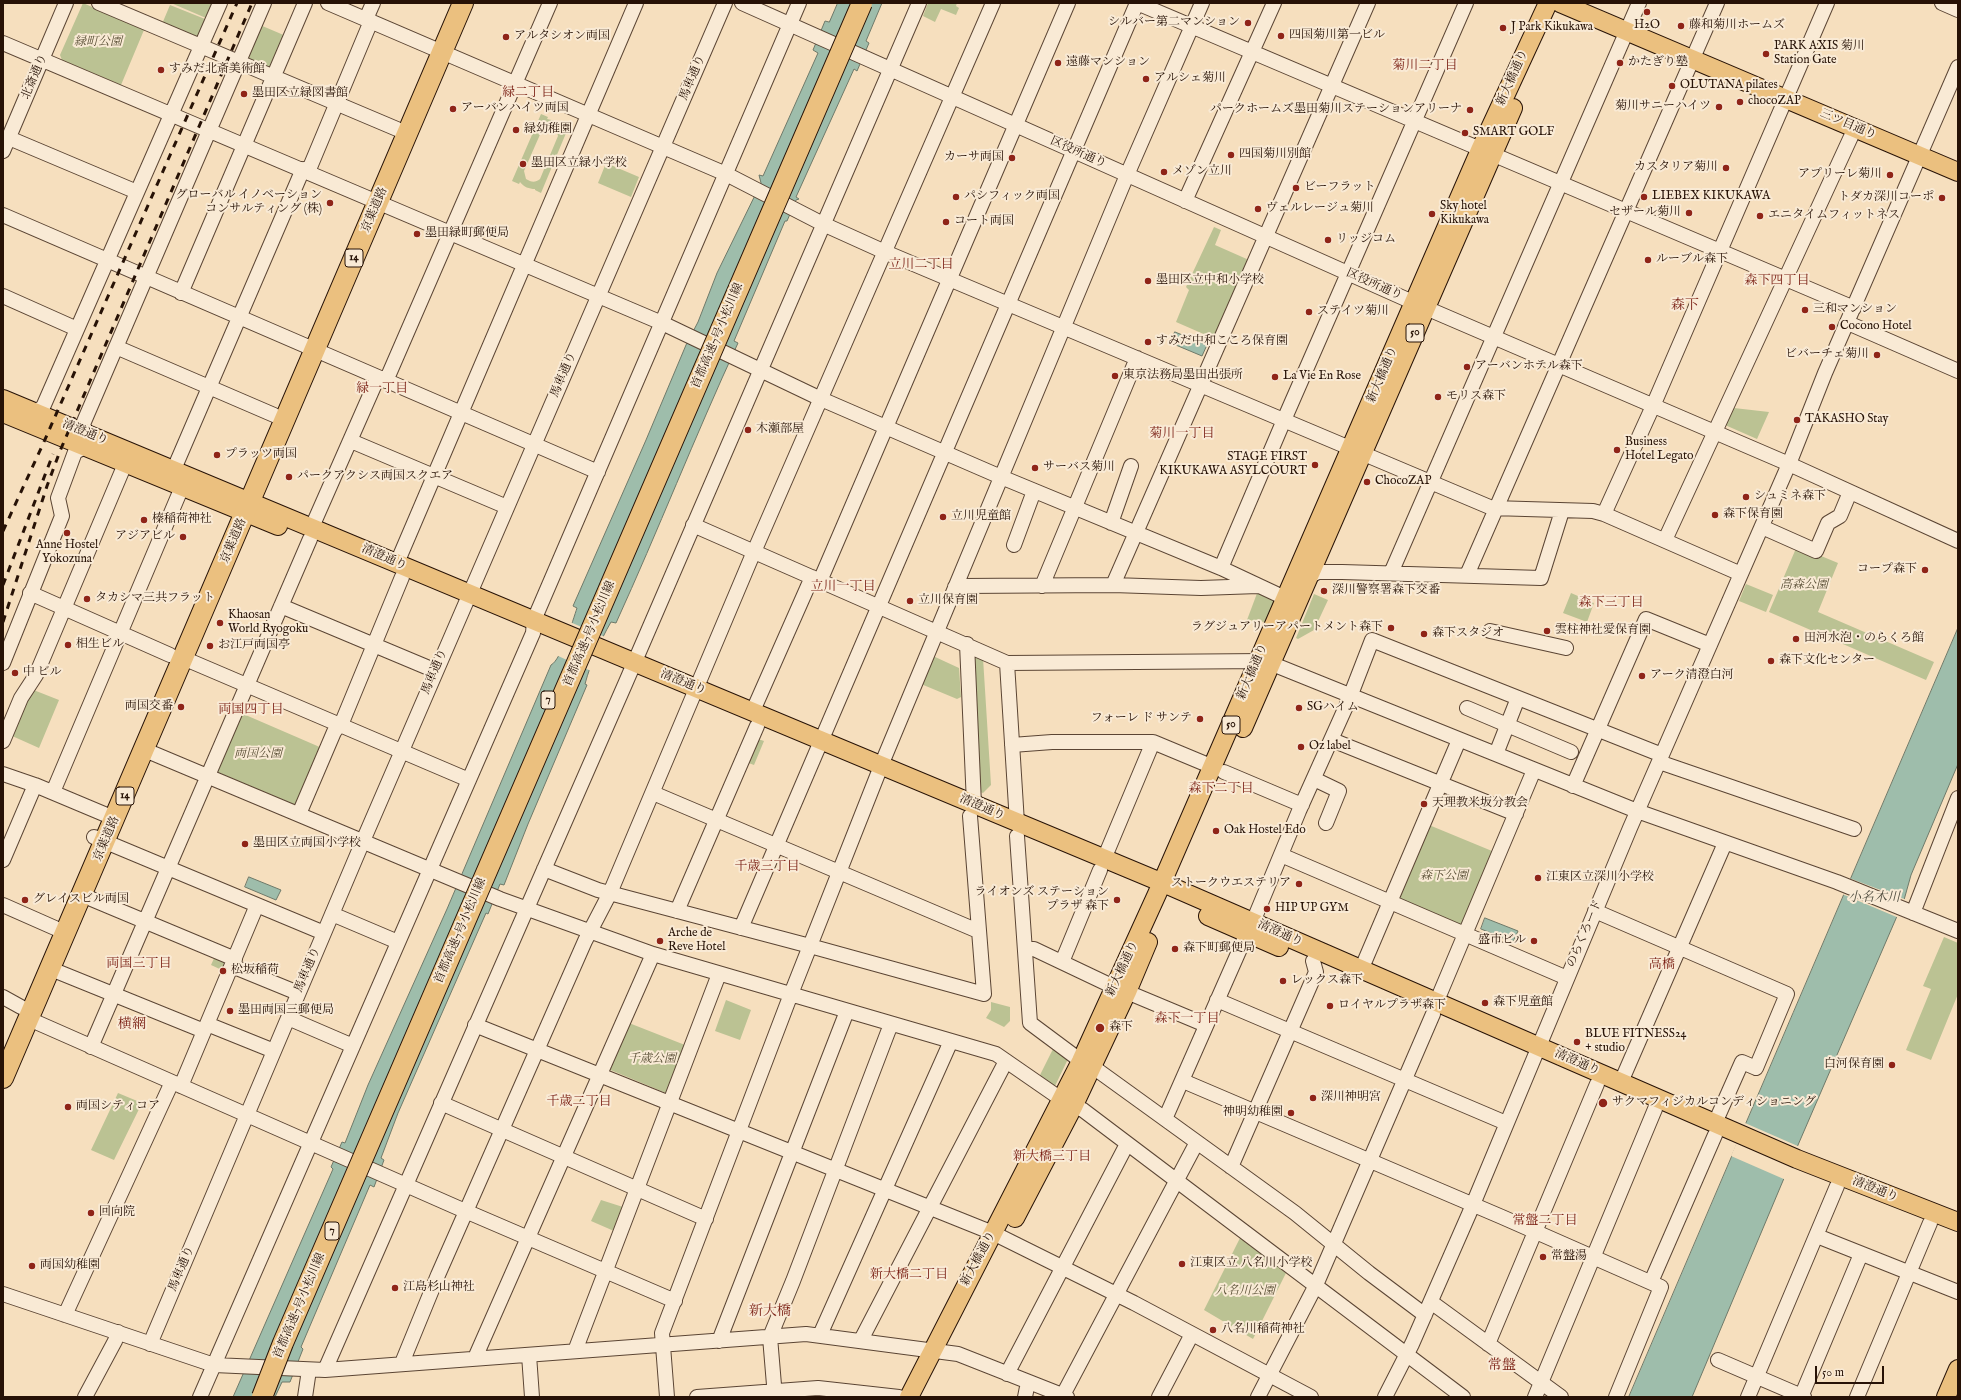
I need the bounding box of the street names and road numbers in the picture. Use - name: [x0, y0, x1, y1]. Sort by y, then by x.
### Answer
- street label: 新大橋通り: [1494, 48, 1532, 108]
- street label: 北斎通り: [19, 52, 51, 102]
- street label: 馬車通り: [677, 53, 709, 103]
- street label: 三ツ目通り: [1818, 107, 1878, 143]
- street label: 区役所通り: [1048, 134, 1108, 172]
- street label: 京葉道路: [359, 185, 391, 235]
- road number: 14: [345, 249, 363, 267]
- street label: 区役所通り: [1344, 266, 1404, 304]
- street label: 首都高速7号小松川線: [689, 281, 747, 391]
- road number: 50: [1406, 324, 1424, 342]
- street label: 新大橋通り: [1365, 345, 1401, 405]
- street label: 馬車通り: [548, 350, 580, 400]
- street label: 清澄通り: [60, 417, 110, 449]
- street label: 京葉道路: [218, 516, 250, 566]
- street label: 清澄通り: [359, 542, 409, 574]
- street label: 首都高速7号小松川線: [561, 579, 619, 689]
- street label: 新大橋通り: [1235, 642, 1271, 702]
- street label: 馬車通り: [419, 647, 451, 697]
- street label: 清澄通り: [658, 667, 708, 699]
- road number: 7: [541, 691, 555, 709]
- road number: 50: [1222, 716, 1240, 734]
- road number: 14: [116, 787, 134, 805]
- street label: 清澄通り: [957, 792, 1007, 824]
- street label: 京葉道路: [91, 814, 123, 864]
- street label: 首都高速7号小松川線: [432, 876, 490, 986]
- street label: のらくろード: [1564, 898, 1606, 970]
- street label: 清澄通り: [1255, 918, 1305, 950]
- street label: 新大橋通り: [1104, 939, 1142, 999]
- street label: 馬車通り: [292, 945, 324, 995]
- street label: 清澄通り: [1552, 1047, 1602, 1079]
- street label: 清澄通り: [1850, 1174, 1900, 1206]
- road number: 7: [325, 1222, 339, 1240]
- street label: 新大橋通り: [959, 1229, 999, 1289]
- street label: 馬車通り: [166, 1244, 198, 1294]
- street label: 首都高速7号小松川線: [271, 1251, 329, 1361]

